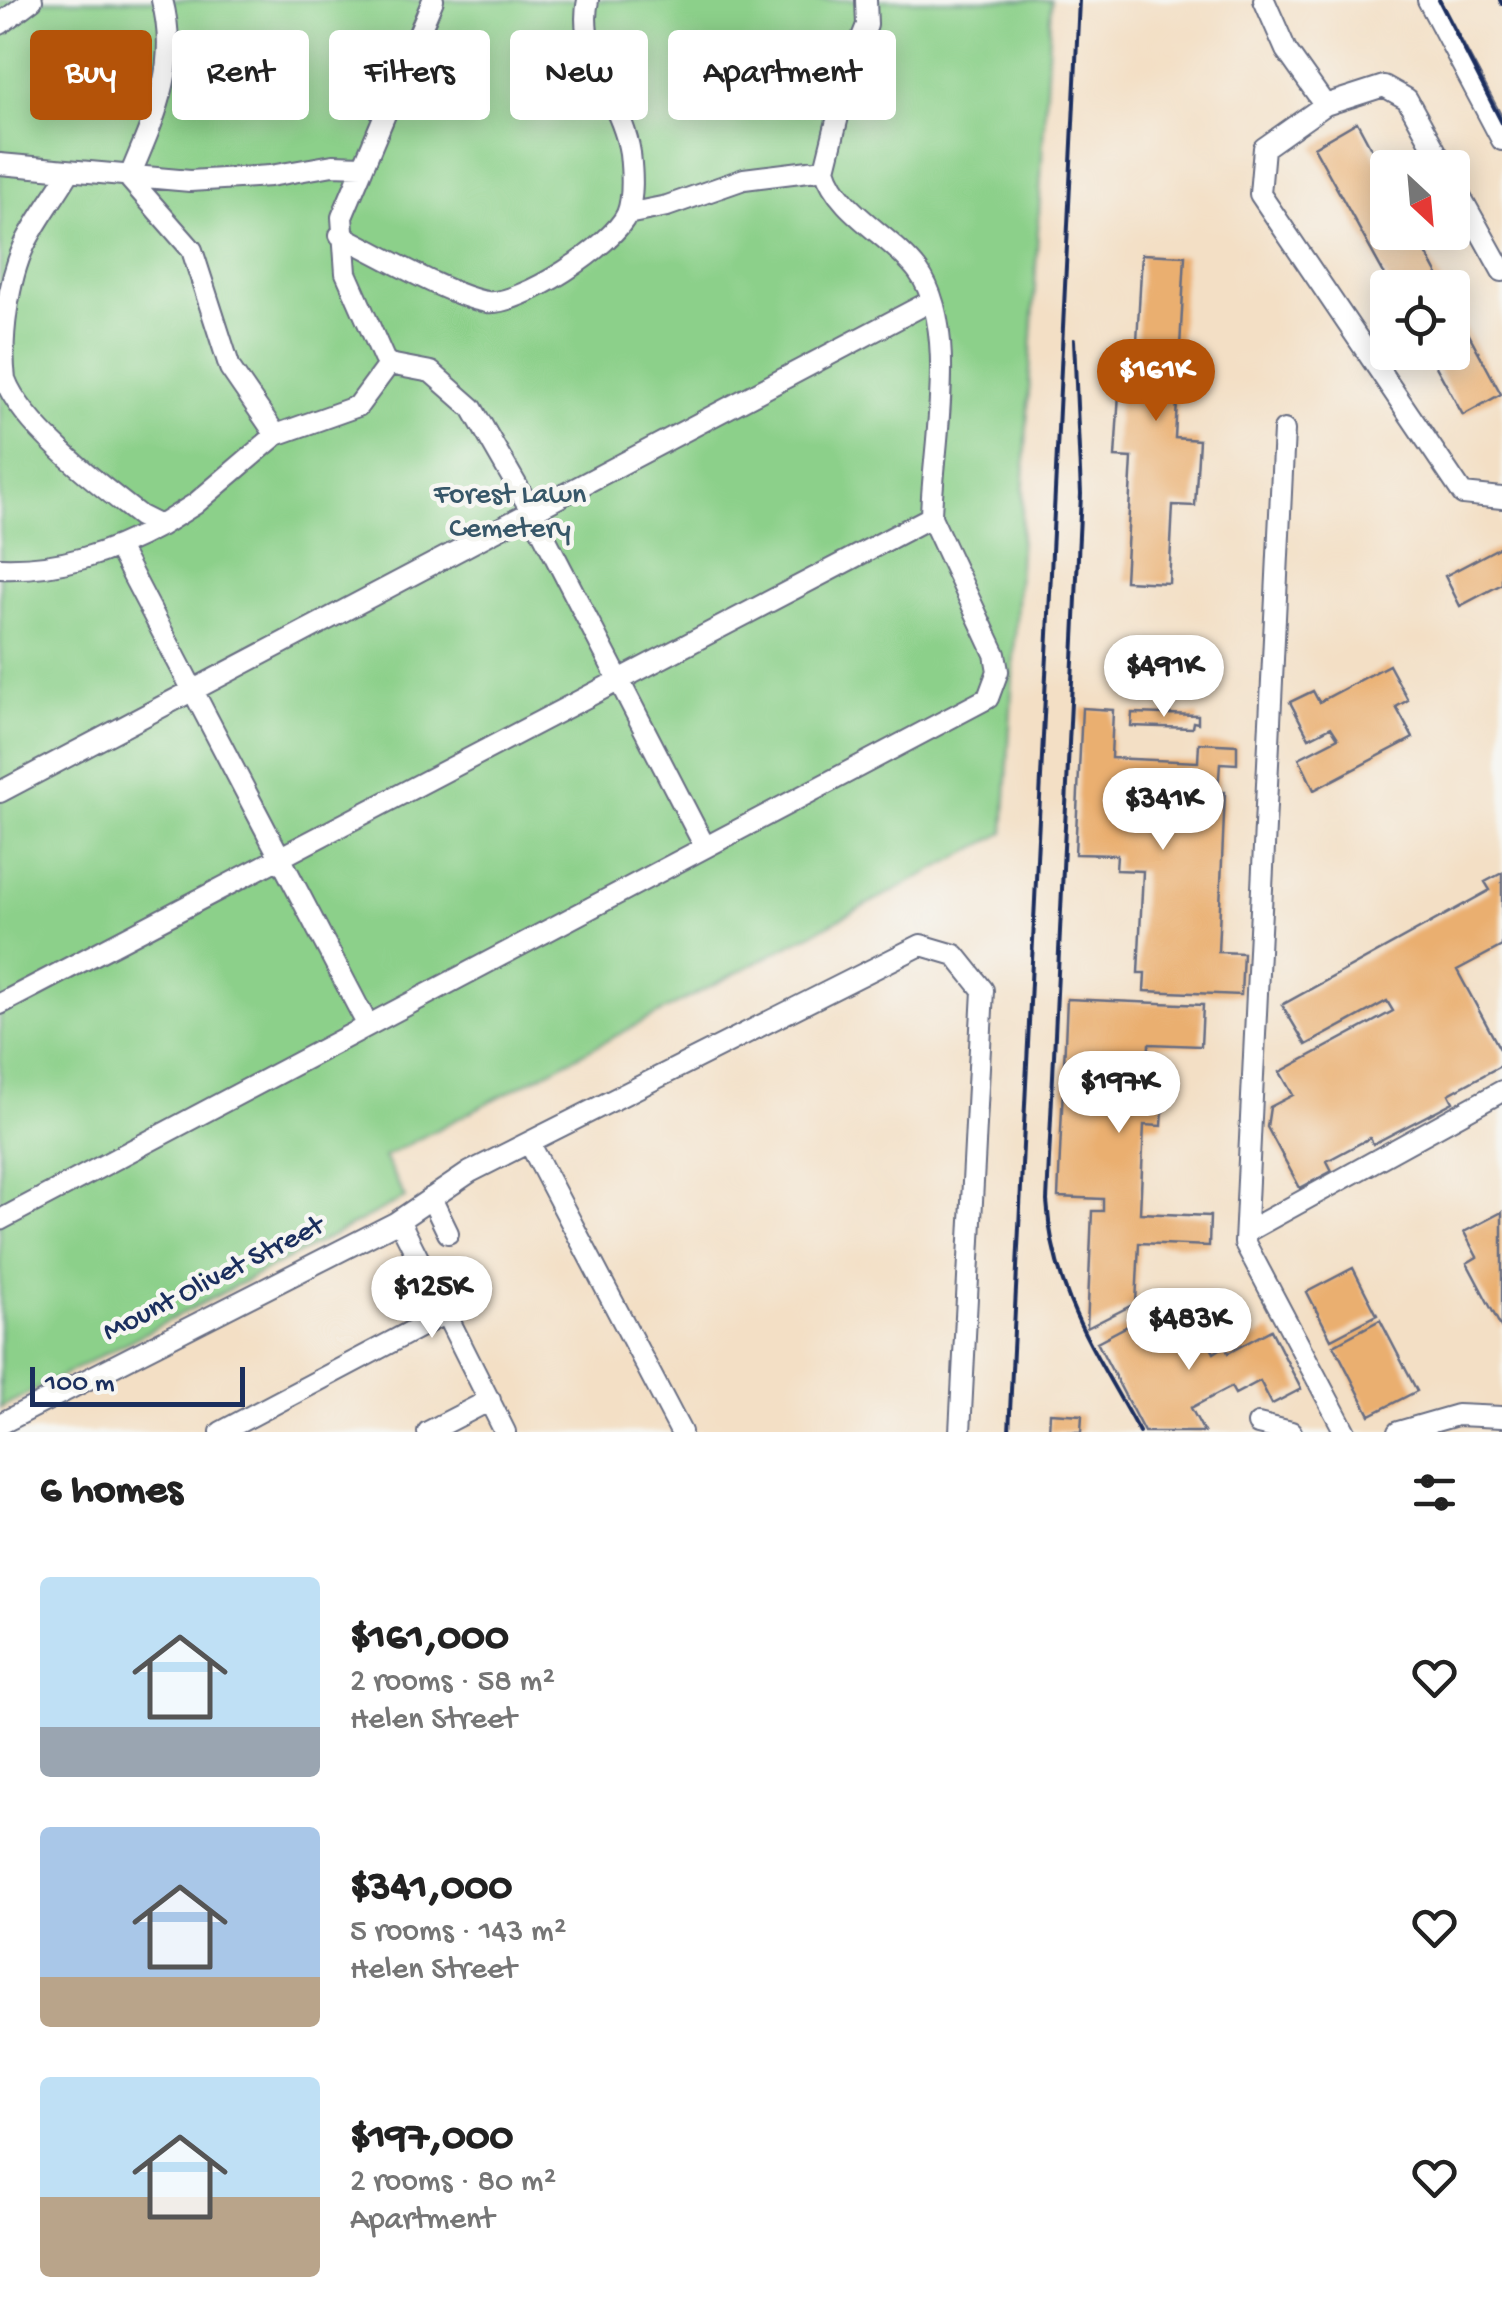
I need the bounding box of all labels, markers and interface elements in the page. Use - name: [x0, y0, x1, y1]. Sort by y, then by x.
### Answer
- chip: Buy: [30, 30, 152, 120]
- chip: Rent: [172, 30, 309, 120]
- chip: Filters: [329, 30, 490, 120]
- chip: New: [510, 30, 648, 120]
- chip: Apartment: [668, 30, 896, 120]
- north arrow: [1370, 150, 1470, 250]
- map controls: [1370, 150, 1470, 370]
- button: locate: [1370, 270, 1470, 370]
- pin: $161K: [1086, 339, 1226, 424]
- text: $161K: [1119, 352, 1193, 390]
- park label: Forest Lawn Cemetery: [433, 479, 586, 548]
- pin: $491K: [1094, 635, 1234, 720]
- text: $491K: [1126, 648, 1202, 686]
- pin: $341K: [1093, 768, 1233, 853]
- text: $341K: [1125, 781, 1201, 819]
- pin: $197K: [1049, 1051, 1189, 1136]
- text: $197K: [1080, 1064, 1158, 1102]
- street label: Mount Olivet Street: [98, 1208, 333, 1351]
- pin: $125K: [362, 1256, 502, 1341]
- text: $125K: [393, 1269, 471, 1307]
- pin: $483K: [1119, 1288, 1259, 1373]
- text: $483K: [1148, 1301, 1230, 1339]
- scale bar: [30, 1362, 245, 1406]
- text: 100 m: [45, 1368, 115, 1401]
- icon: filters: [1407, 1465, 1462, 1520]
- text: 6 homes: [40, 1468, 183, 1517]
- text: $161,000: [350, 1615, 509, 1664]
- icon: home: [120, 1617, 240, 1737]
- icon: heart: [1407, 1650, 1462, 1705]
- text: 2 rooms · 58 m²: [350, 1664, 555, 1702]
- text: Helen Street: [350, 1702, 516, 1740]
- text: $341,000: [350, 1865, 512, 1914]
- icon: home: [120, 1867, 240, 1987]
- icon: heart: [1407, 1900, 1462, 1955]
- text: 5 rooms · 143 m²: [350, 1914, 566, 1952]
- text: Helen Street: [350, 1952, 516, 1990]
- text: $197,000: [350, 2115, 513, 2164]
- icon: home: [120, 2117, 240, 2237]
- icon: heart: [1407, 2150, 1462, 2205]
- text: 2 rooms · 80 m²: [350, 2164, 556, 2202]
- text: Apartment: [350, 2202, 494, 2240]

